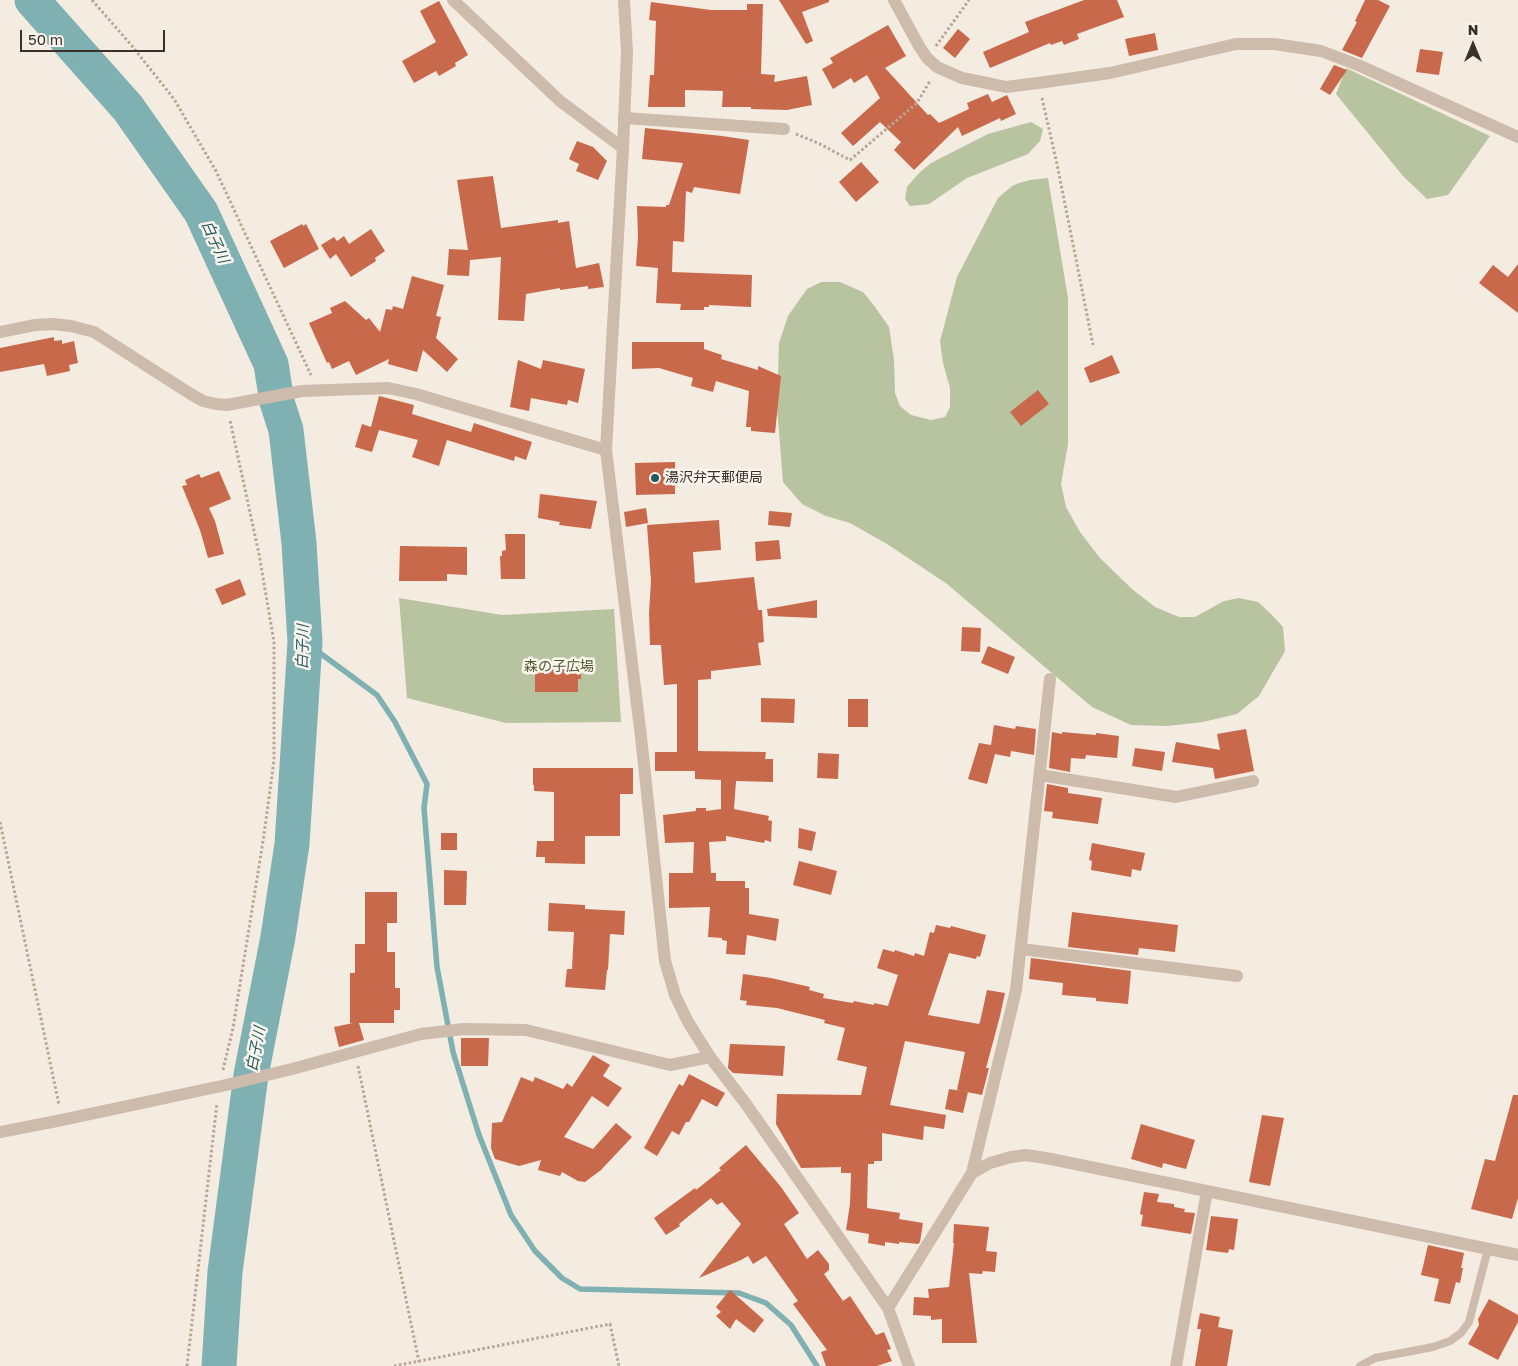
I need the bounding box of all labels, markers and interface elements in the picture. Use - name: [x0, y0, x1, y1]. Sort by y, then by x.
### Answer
- scale bar: [22, 20, 168, 52]
- north arrow: [1448, 20, 1498, 70]
- text: N: [1468, 21, 1478, 38]
- text: 50 m: [28, 30, 63, 48]
- water label: 白子川: [197, 218, 233, 266]
- place label: 湯沢弁天郵便局: [665, 470, 763, 486]
- marker: 湯沢弁天郵便局: [649, 472, 661, 484]
- water label: 白子川: [294, 624, 312, 670]
- park label: 森の子広場: [524, 659, 594, 675]
- water label: 白子川: [243, 1025, 269, 1073]

